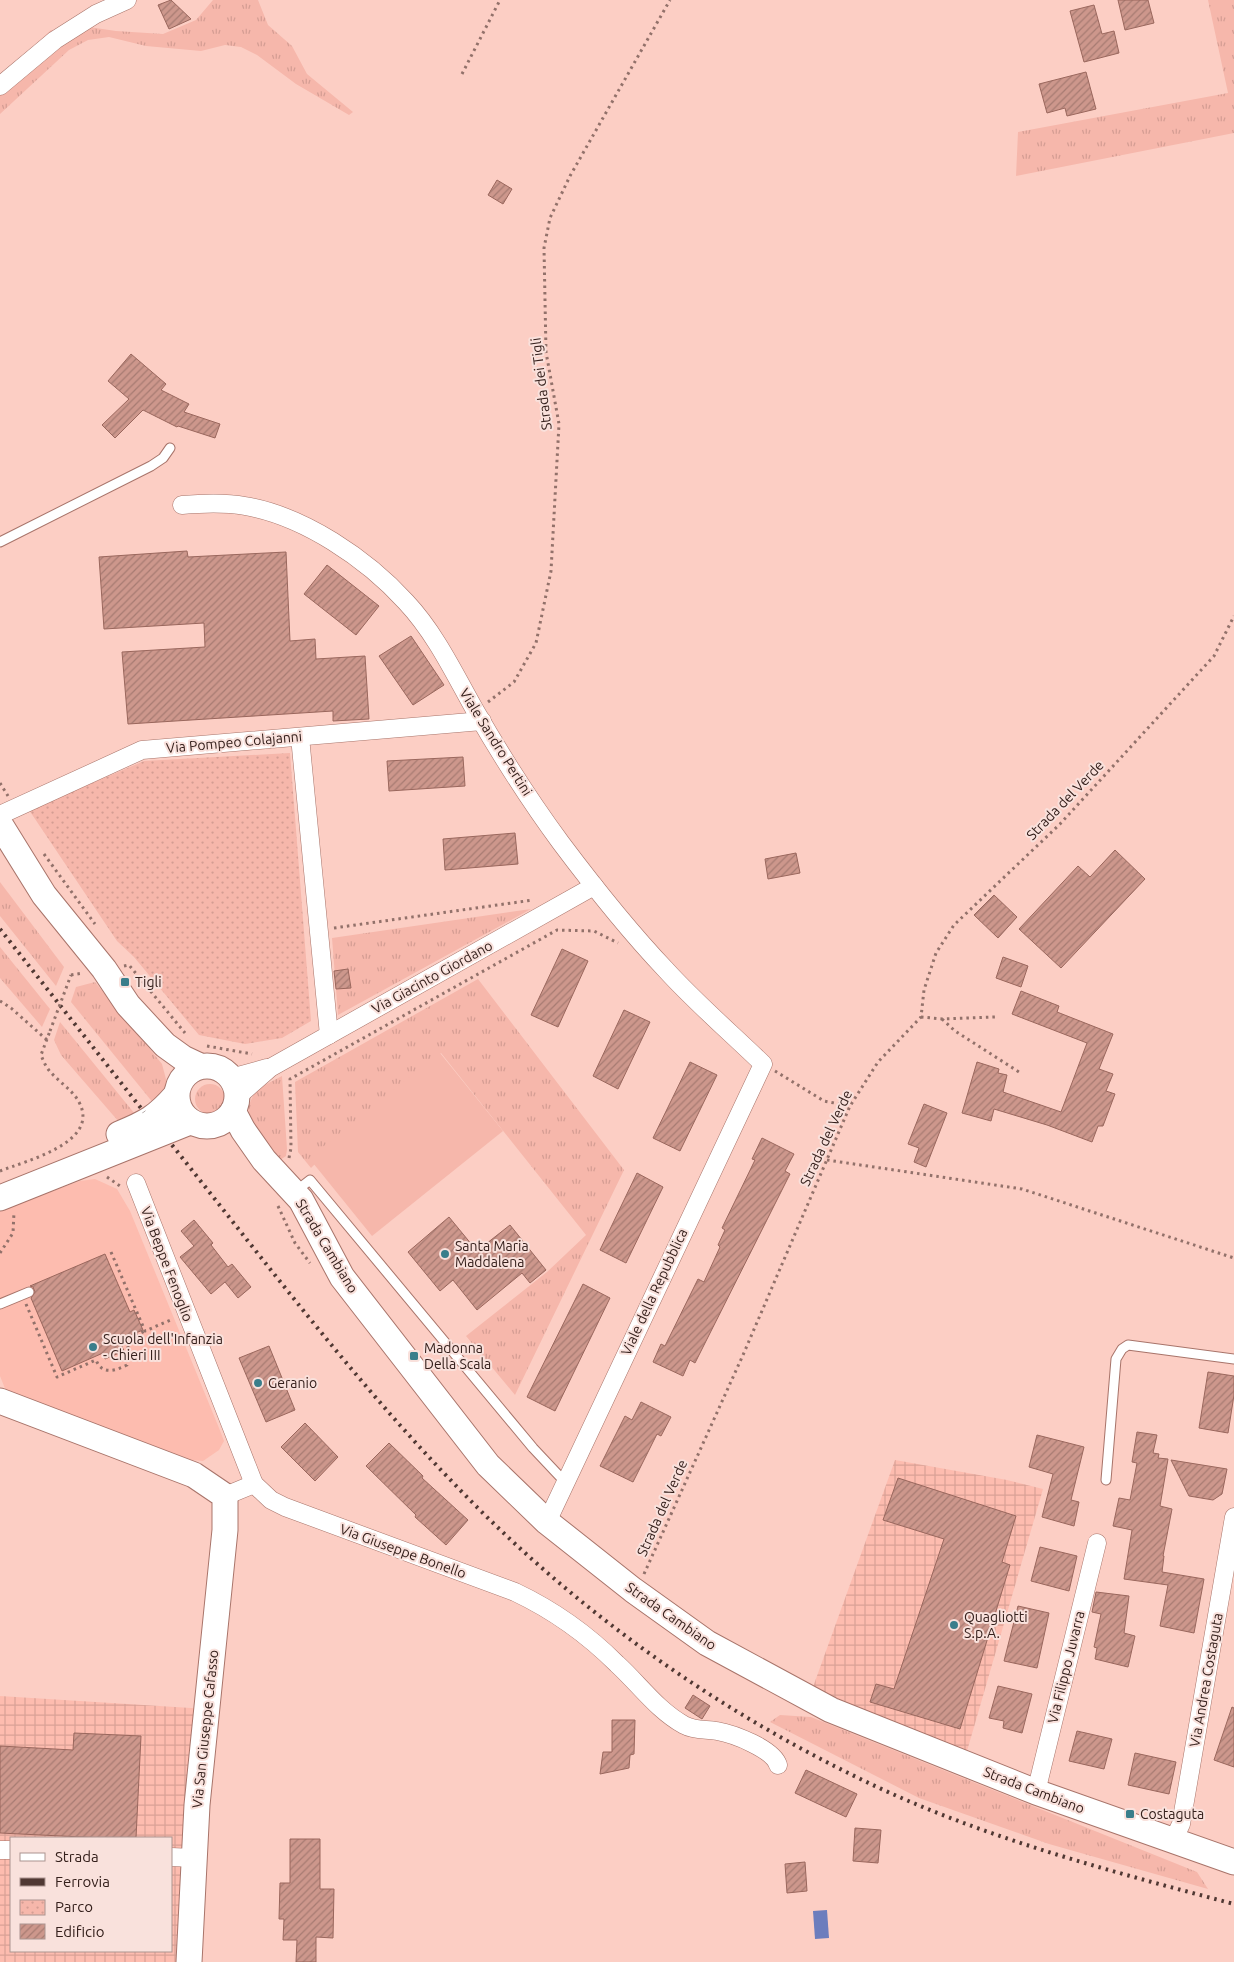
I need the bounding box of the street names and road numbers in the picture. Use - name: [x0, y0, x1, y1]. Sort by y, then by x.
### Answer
- street label: Strada dei Tigli: [527, 337, 555, 431]
- street label: Viale Sandro Pertini: [457, 685, 535, 799]
- street label: Via Pompeo Colajanni: [165, 728, 303, 756]
- street label: Strada del Verde: [1023, 757, 1107, 843]
- street label: Via Giacinto Giordano: [369, 937, 495, 1017]
- street label: Strada del Verde: [797, 1087, 855, 1189]
- street label: Strada Cambiano: [293, 1196, 361, 1296]
- street label: Via Beppe Fenoglio: [138, 1204, 196, 1324]
- street label: Viale della Repubblica: [618, 1226, 690, 1358]
- street label: Strada del Verde: [634, 1457, 690, 1559]
- street label: Via Giuseppe Bonello: [338, 1521, 468, 1581]
- street label: Strada Cambiano: [623, 1579, 719, 1653]
- street label: Via Filippo Juvarra: [1044, 1609, 1088, 1725]
- street label: Via Andrea Costaguta: [1186, 1612, 1226, 1748]
- street label: Via San Giuseppe Cafasso: [189, 1649, 221, 1809]
- street label: Strada Cambiano: [981, 1763, 1087, 1817]

